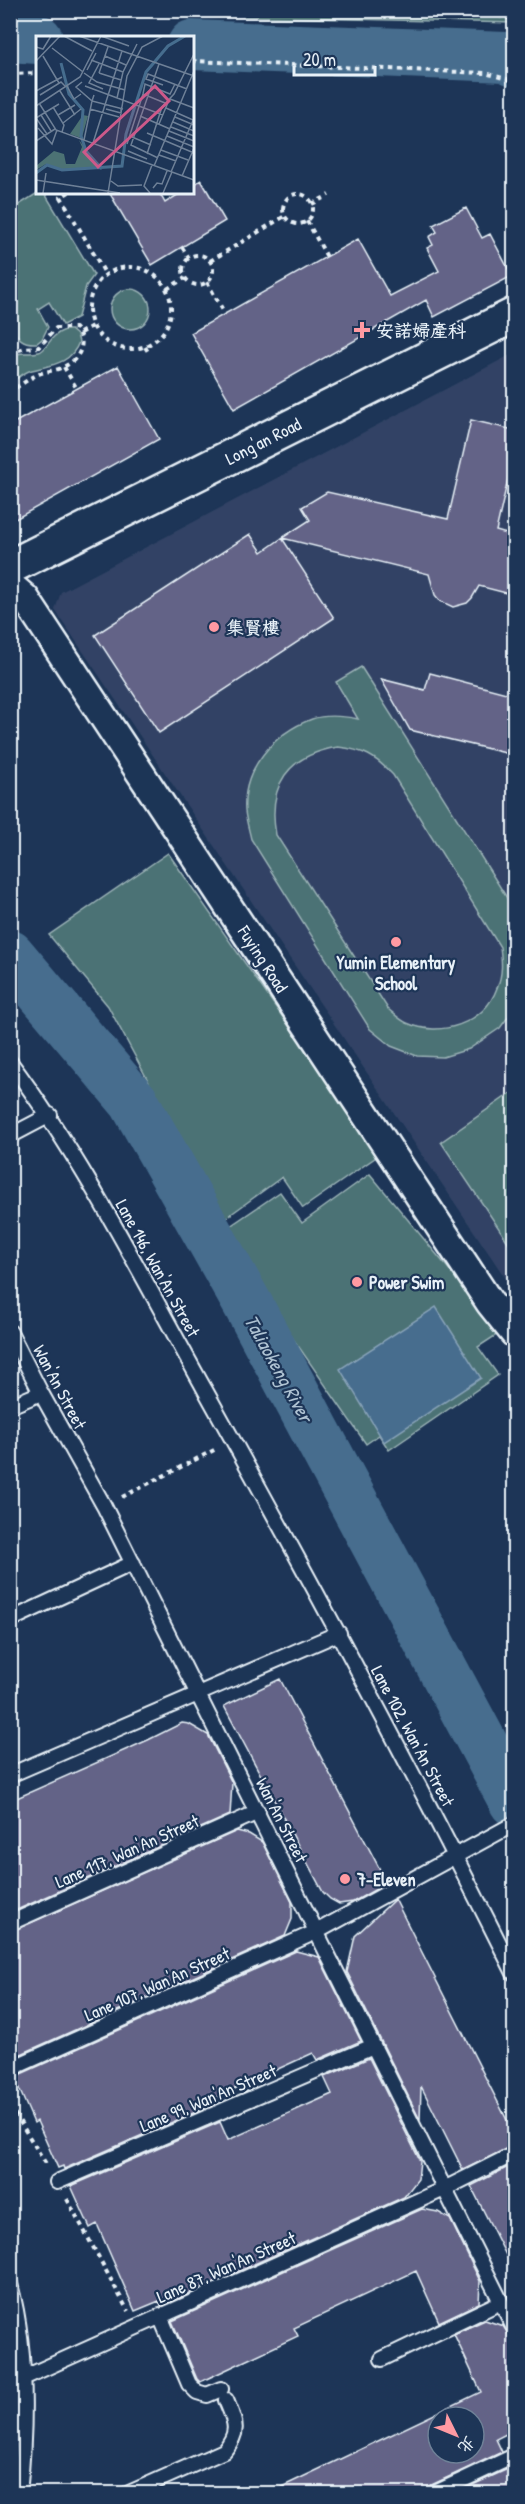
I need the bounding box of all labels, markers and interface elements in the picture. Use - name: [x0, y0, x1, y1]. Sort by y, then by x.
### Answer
- inset map: [36, 36, 194, 194]
- scale bar: [294, 39, 375, 77]
- text: 20 m: [303, 47, 336, 72]
- place label: 安諾婦産科: [376, 318, 466, 343]
- marker: 安諾婦産科: [353, 321, 371, 339]
- street label: Long'an Road: [221, 411, 305, 471]
- place label: 集賢樓: [226, 615, 280, 640]
- marker: 集賢樓: [207, 620, 221, 634]
- street label: Fuying Road: [231, 920, 294, 997]
- marker: Yumin Elementary School: [389, 935, 403, 949]
- place label: Yumin Elementary School: [337, 950, 456, 996]
- street label: Lane 146, Wan'An Street: [110, 1195, 207, 1342]
- place label: Power Swim: [369, 1270, 444, 1295]
- marker: Power Swim: [350, 1275, 364, 1289]
- water label: Taliaokeng River: [237, 1309, 321, 1429]
- street label: Wan'An Street: [27, 1340, 93, 1434]
- street label: Lane 102, Wan'An Street: [365, 1661, 461, 1812]
- street label: Wan'An Street: [250, 1773, 314, 1867]
- street label: Lane 117, Wan'An Street: [51, 1808, 204, 1894]
- place label: 7-Eleven: [356, 1867, 416, 1892]
- marker: 7-Eleven: [338, 1872, 352, 1886]
- street label: Lane 107, Wan'An Street: [80, 1940, 234, 2027]
- street label: Lane 99, Wan'An Street: [136, 2058, 281, 2138]
- street label: Lane 87, Wan'An Street: [152, 2225, 300, 2309]
- north arrow: [426, 2405, 486, 2465]
- text: 北: [453, 2432, 480, 2459]

